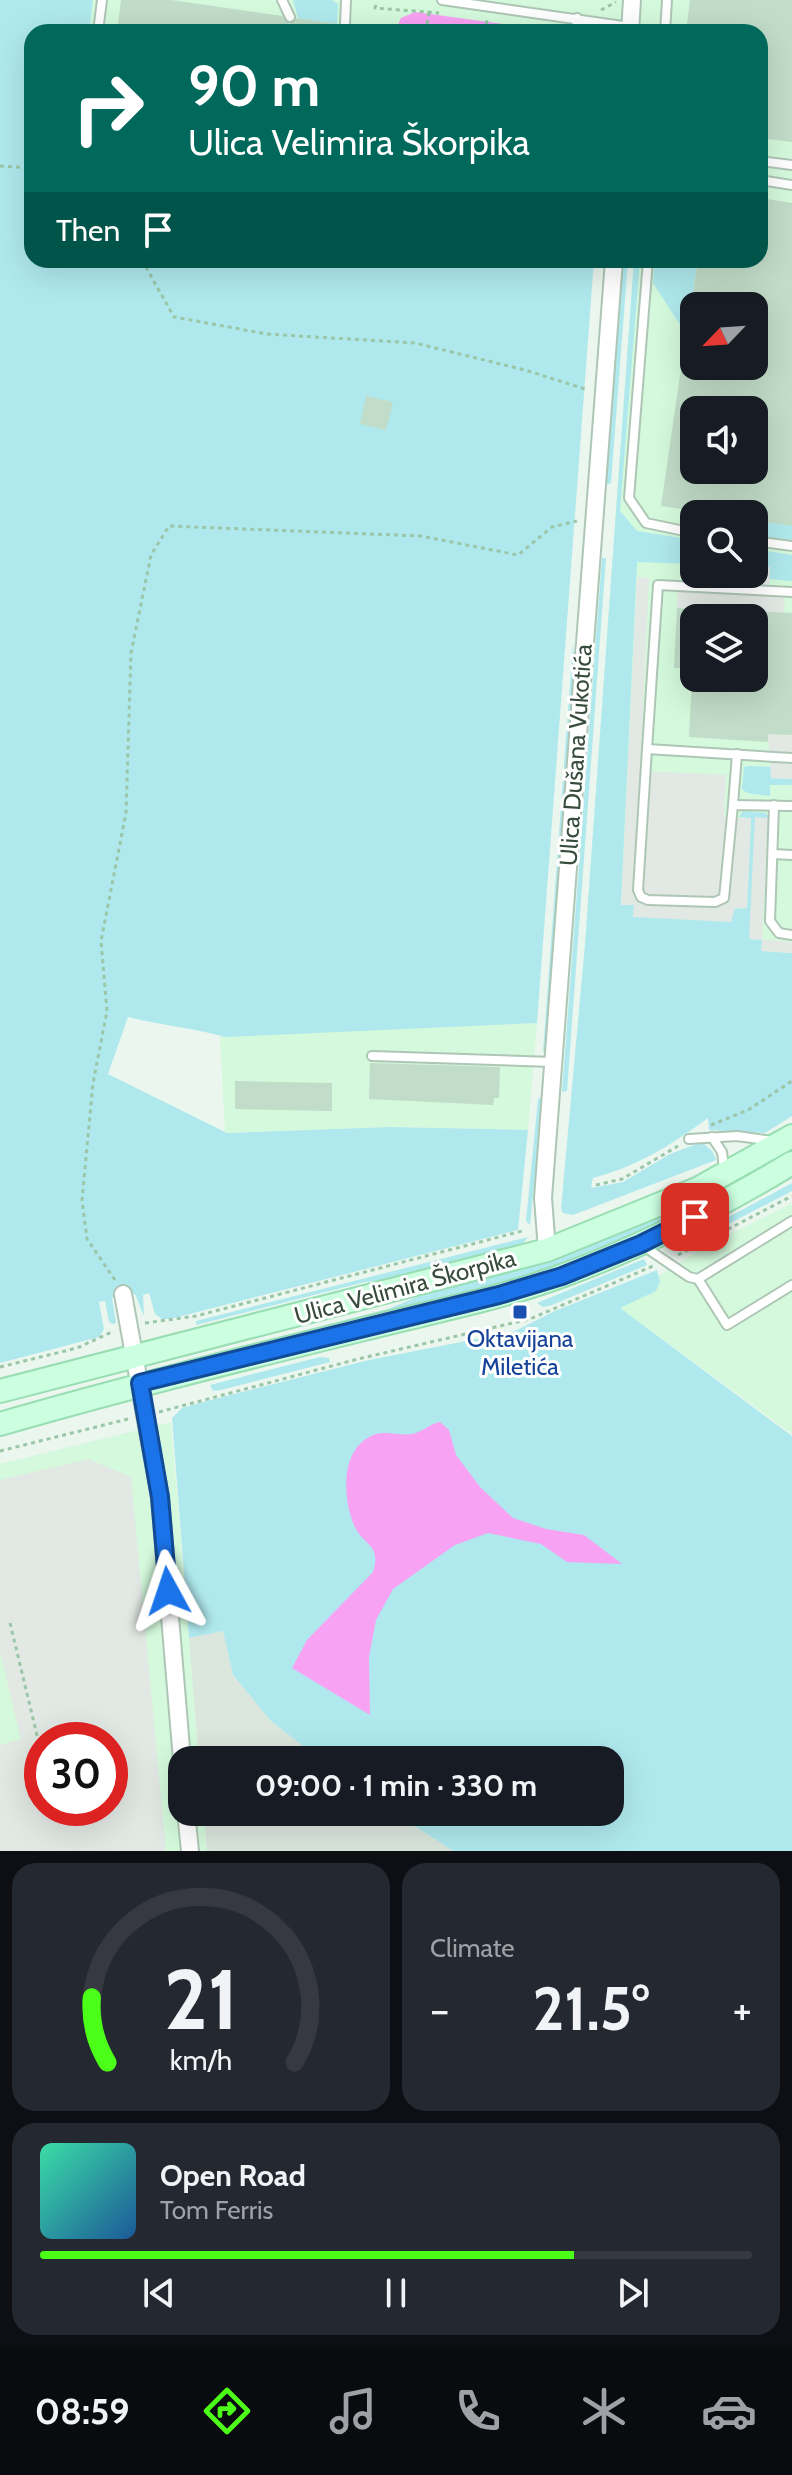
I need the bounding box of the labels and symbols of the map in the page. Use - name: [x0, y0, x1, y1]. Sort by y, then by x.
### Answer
- north arrow: [680, 292, 768, 380]
- street label: Ulica Dušana Vukotića: [553, 642, 598, 867]
- pin: [661, 1183, 729, 1251]
- street label: Ulica Velimira Škorpika: [291, 1243, 519, 1330]
- marker: Oktavijana Miletića: [511, 1303, 529, 1321]
- place label: Oktavijana Miletića: [467, 1324, 574, 1381]
- position arrow: [126, 1549, 210, 1633]
- speed limit sign: 30: [24, 1722, 128, 1826]

